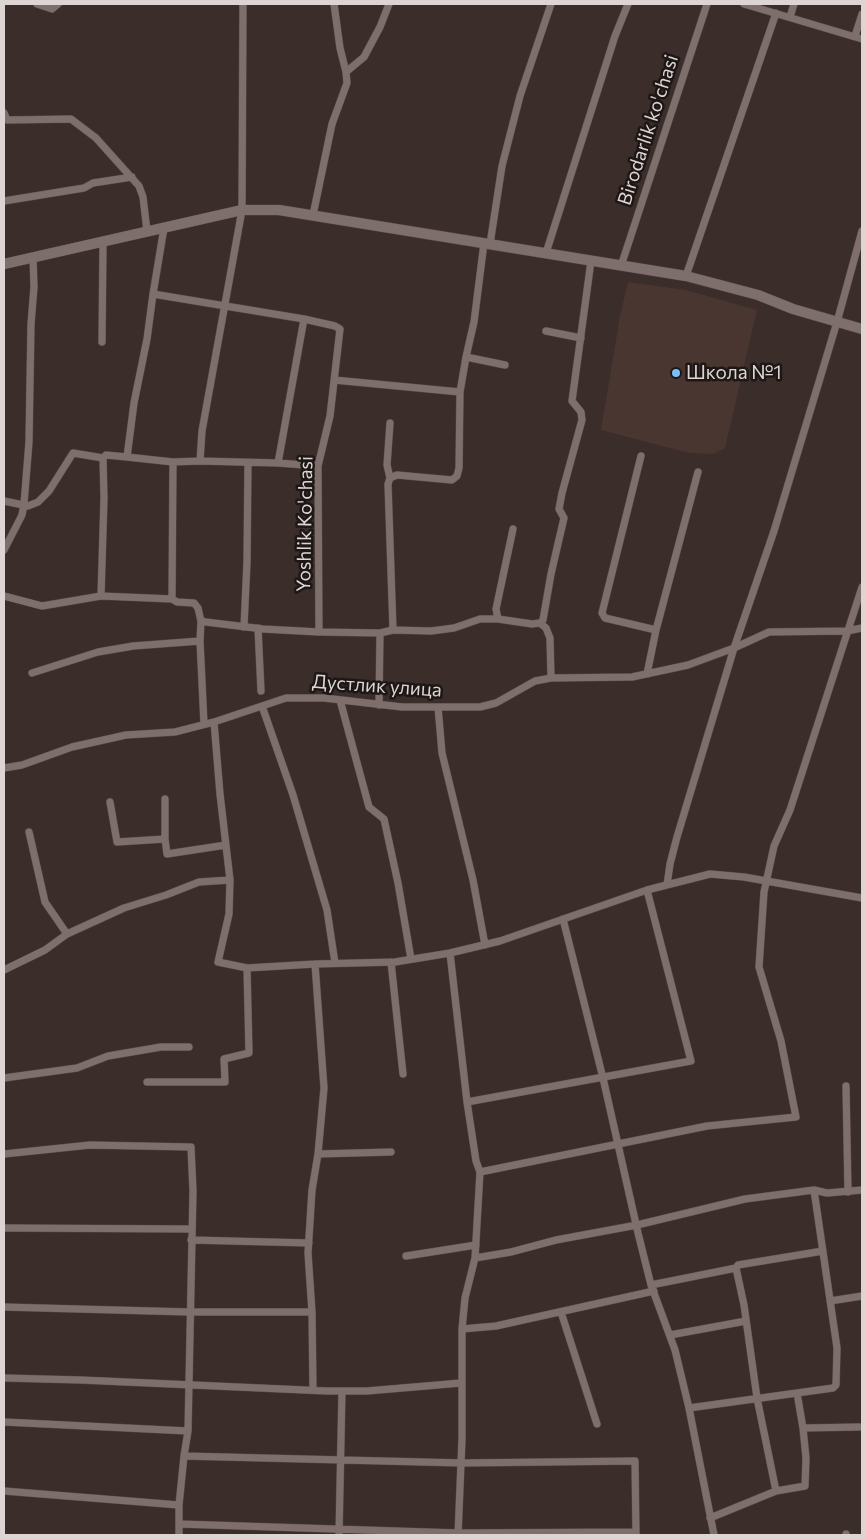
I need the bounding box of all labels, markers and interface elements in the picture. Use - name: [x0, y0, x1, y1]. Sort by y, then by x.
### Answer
- street label: Birodarlik ko'chasi: [613, 52, 683, 208]
- place label: Школа №1: [686, 362, 782, 384]
- marker: Школа №1: [670, 367, 682, 379]
- street label: Yoshlik Ko'chasi: [292, 456, 318, 592]
- street label: Дустлик улица: [311, 670, 443, 702]

